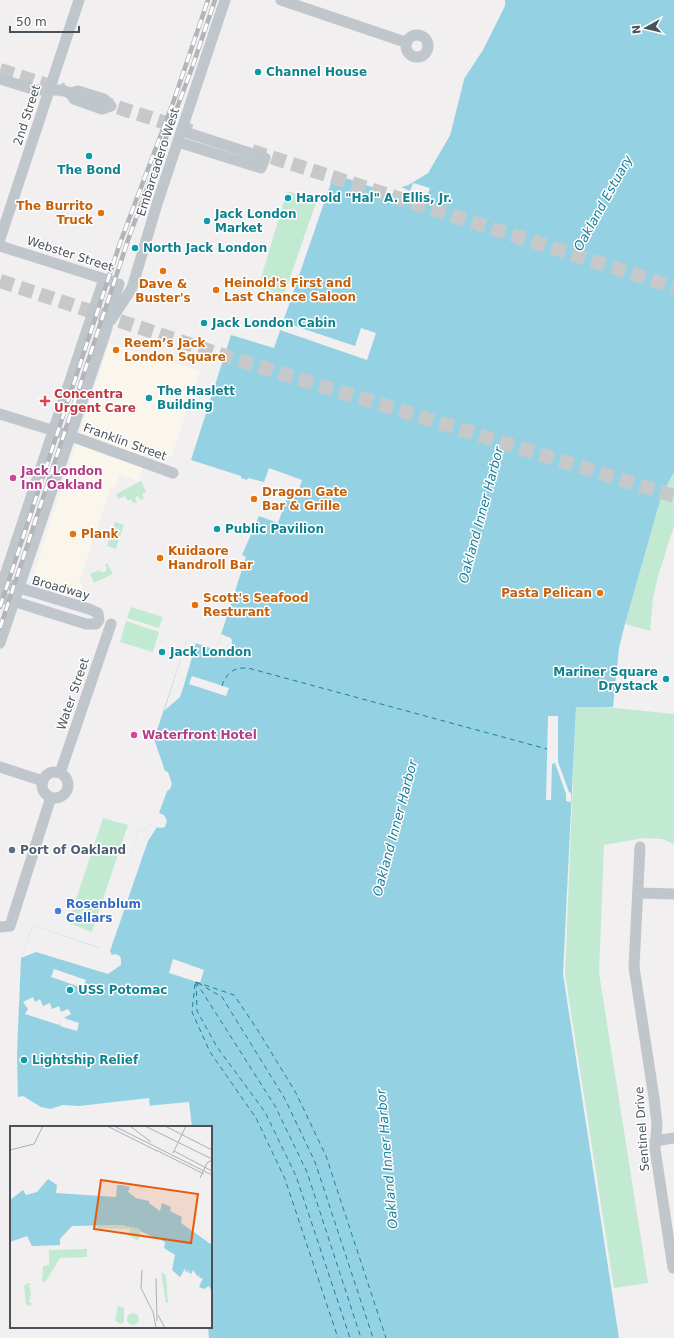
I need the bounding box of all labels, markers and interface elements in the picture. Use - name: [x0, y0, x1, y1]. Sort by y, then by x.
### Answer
- scale bar: [10, 8, 79, 34]
- north arrow: [626, 8, 666, 48]
- text: 50 m: [16, 15, 47, 29]
- text: N: [630, 24, 644, 35]
- place label: Channel House: [266, 65, 367, 79]
- marker: Channel House: [253, 67, 263, 77]
- street label: 2nd Street: [11, 83, 44, 147]
- street label: Embarcadero West: [134, 106, 182, 218]
- marker: The Bond: [84, 151, 94, 161]
- water label: Oakland Estuary: [570, 152, 636, 254]
- place label: The Bond: [57, 163, 121, 177]
- place label: Harold "Hal" A. Ellis, Jr.: [296, 191, 452, 205]
- marker: Harold "Hal" A. Ellis, Jr.: [283, 193, 293, 203]
- place label: The Burrito Truck: [16, 199, 94, 227]
- place label: Jack London Market: [214, 207, 297, 235]
- marker: The Burrito Truck: [96, 208, 106, 218]
- marker: Jack London Market: [202, 216, 212, 226]
- street label: Webster Street: [25, 233, 115, 275]
- place label: North Jack London: [143, 241, 267, 255]
- marker: North Jack London: [130, 243, 140, 253]
- marker: Dave & Buster's: [158, 266, 168, 276]
- place label: Heinold's First and Last Chance Saloon: [224, 276, 356, 304]
- place label: Dave & Buster's: [135, 277, 191, 305]
- marker: Heinold's First and Last Chance Saloon: [211, 285, 221, 295]
- place label: Jack London Cabin: [211, 316, 336, 330]
- marker: Jack London Cabin: [199, 318, 209, 328]
- place label: Reem’s Jack London Square: [124, 336, 226, 364]
- marker: Reem’s Jack London Square: [111, 345, 121, 355]
- place label: The Haslett Building: [157, 384, 235, 412]
- place label: Concentra Urgent Care: [54, 387, 136, 415]
- marker: The Haslett Building: [144, 393, 154, 403]
- marker: Concentra Urgent Care: [39, 395, 51, 407]
- street label: Franklin Street: [82, 420, 169, 464]
- water label: Oakland Inner Harbor: [456, 444, 507, 585]
- place label: Jack London Inn Oakland: [20, 464, 103, 492]
- marker: Jack London Inn Oakland: [8, 473, 18, 483]
- place label: Dragon Gate Bar & Grille: [262, 485, 347, 513]
- marker: Dragon Gate Bar & Grille: [249, 494, 259, 504]
- place label: Public Pavilion: [225, 522, 324, 536]
- marker: Public Pavilion: [212, 524, 222, 534]
- place label: Plank: [81, 527, 120, 541]
- marker: Plank: [68, 529, 78, 539]
- place label: Kuidaore Handroll Bar: [168, 544, 253, 572]
- marker: Kuidaore Handroll Bar: [155, 553, 165, 563]
- street label: Broadway: [30, 573, 92, 603]
- place label: Pasta Pelican: [501, 586, 592, 600]
- marker: Pasta Pelican: [595, 588, 605, 598]
- place label: Scott's Seafood Resturant: [203, 591, 309, 619]
- marker: Scott's Seafood Resturant: [190, 600, 200, 610]
- place label: Jack London: [169, 645, 252, 659]
- marker: Jack London: [157, 647, 167, 657]
- street label: Water Street: [54, 656, 92, 732]
- place label: Mariner Square Drystack: [553, 665, 659, 693]
- marker: Mariner Square Drystack: [661, 674, 671, 684]
- place label: Waterfront Hotel: [142, 728, 257, 742]
- marker: Waterfront Hotel: [129, 730, 139, 740]
- water label: Oakland Inner Harbor: [370, 757, 421, 898]
- place label: Port of Oakland: [20, 843, 126, 857]
- marker: Port of Oakland: [7, 845, 17, 855]
- place label: Rosenblum Cellars: [66, 897, 141, 925]
- marker: Rosenblum Cellars: [53, 906, 63, 916]
- place label: USS Potomac: [78, 983, 167, 997]
- marker: USS Potomac: [65, 985, 75, 995]
- place label: Lightship Relief: [32, 1053, 139, 1067]
- marker: Lightship Relief: [19, 1055, 29, 1065]
- street label: Sentinel Drive: [632, 1086, 652, 1172]
- water label: Oakland Inner Harbor: [373, 1087, 401, 1230]
- inset map: [10, 1126, 212, 1328]

